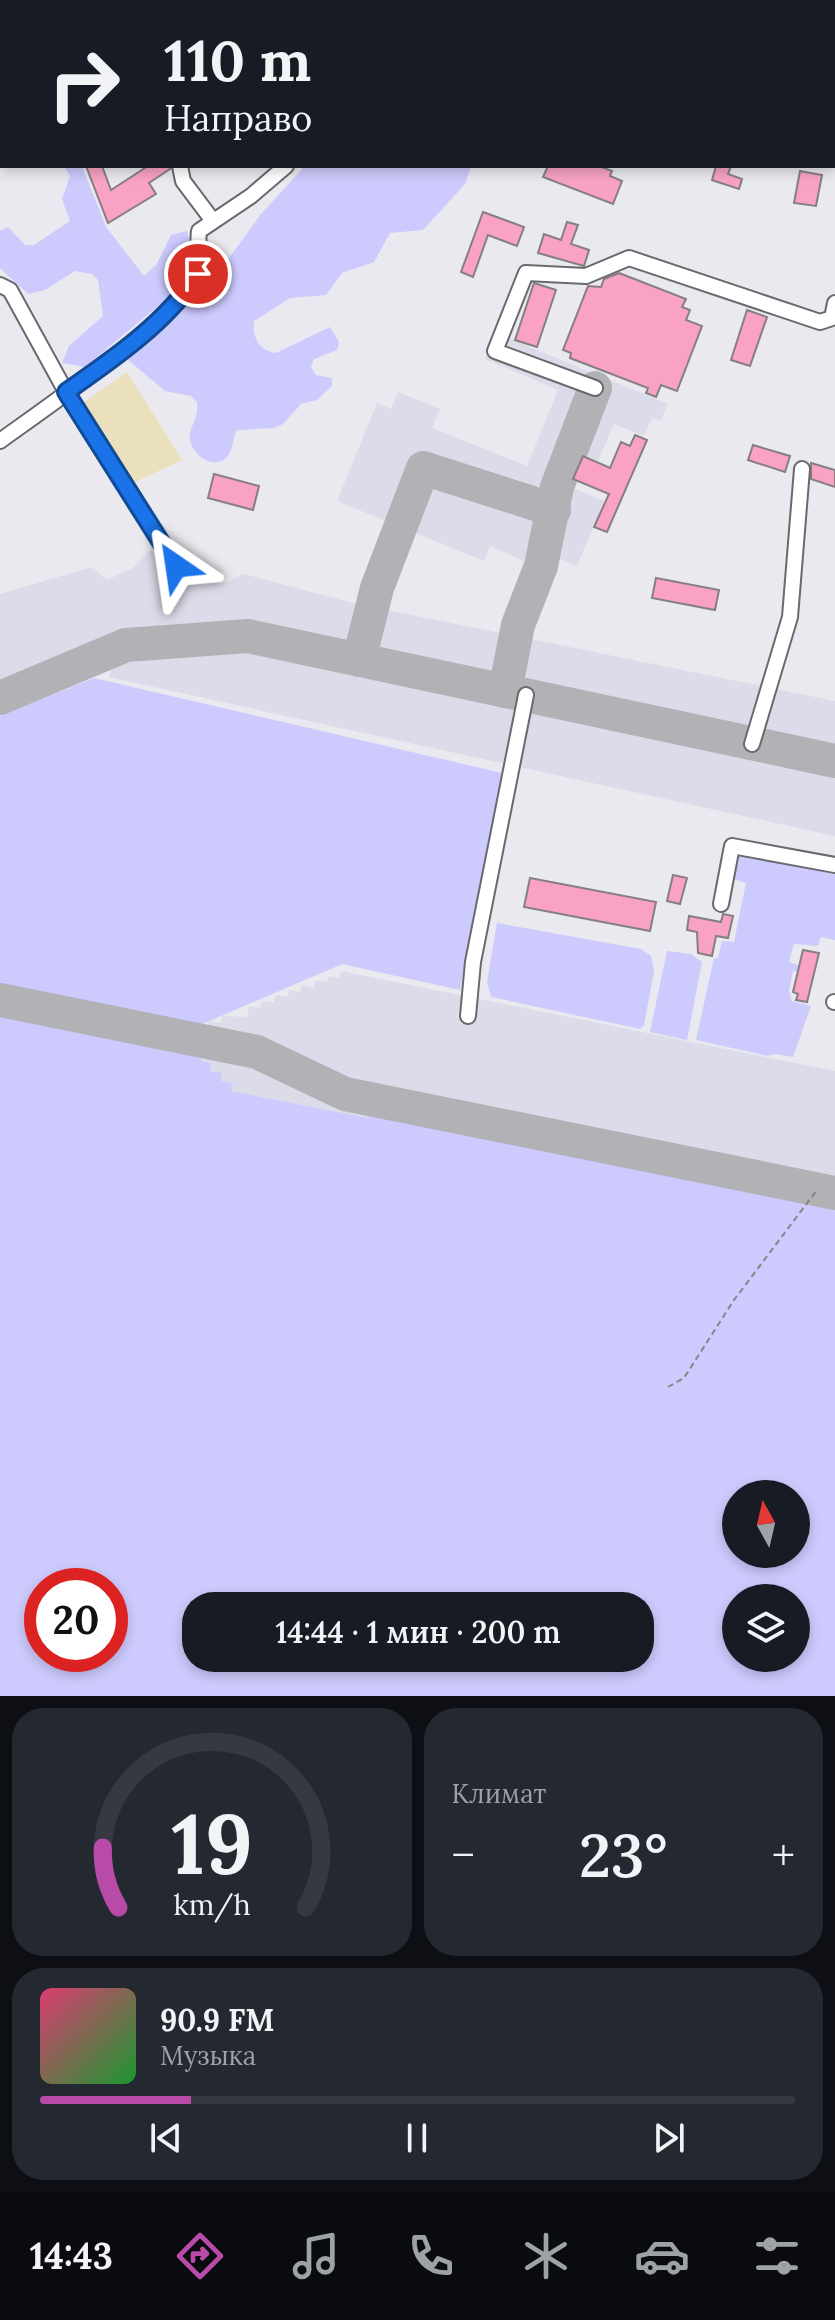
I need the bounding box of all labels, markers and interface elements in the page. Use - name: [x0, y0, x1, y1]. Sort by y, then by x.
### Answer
- text: 110 m: [164, 25, 311, 96]
- icon: right: [32, 32, 136, 136]
- text: Направо: [164, 95, 312, 141]
- pin: [164, 240, 232, 308]
- icon: arrive: [176, 252, 220, 296]
- position arrow: [134, 524, 218, 608]
- north arrow: [722, 1480, 810, 1568]
- map controls: [722, 1480, 810, 1672]
- speed limit sign: 20: [24, 1568, 128, 1672]
- button: layers: [722, 1584, 810, 1672]
- text: 14:44 · 1 мин · 200 m: [275, 1613, 561, 1651]
- text: Климат: [452, 1777, 546, 1810]
- text: 19: [171, 1790, 253, 1897]
- text: 23°: [579, 1817, 668, 1893]
- text: −: [452, 1827, 475, 1883]
- text: +: [772, 1827, 795, 1883]
- text: km/h: [173, 1886, 250, 1923]
- text: 90.9 FM: [160, 2001, 274, 2039]
- text: Музыка: [160, 2039, 256, 2072]
- icon: previous: [144, 2116, 188, 2160]
- icon: pause: [395, 2116, 439, 2160]
- icon: next: [647, 2116, 691, 2160]
- icon: directions: [172, 2228, 228, 2284]
- icon: music: [288, 2228, 344, 2284]
- icon: phone: [403, 2228, 459, 2284]
- icon: climate: [518, 2228, 574, 2284]
- icon: car: [634, 2228, 690, 2284]
- icon: filters: [749, 2228, 805, 2284]
- text: 14:43: [30, 2233, 113, 2279]

